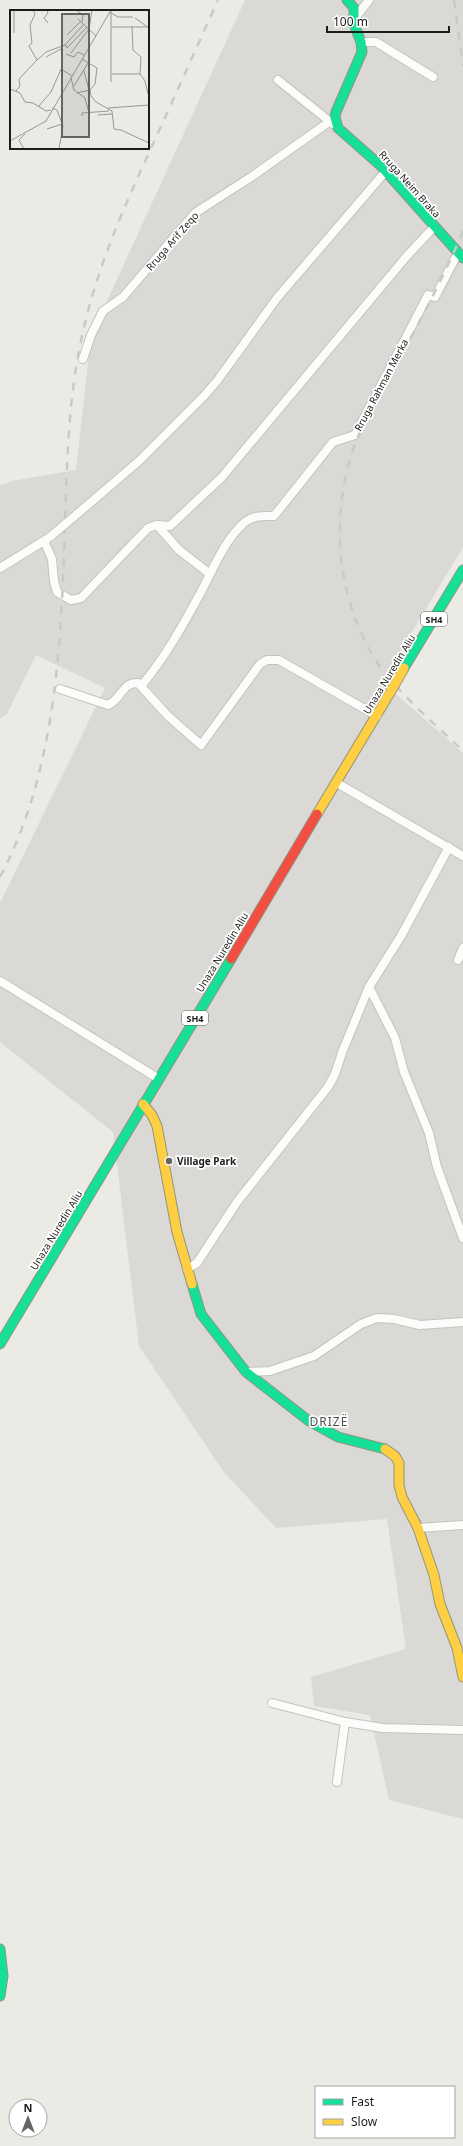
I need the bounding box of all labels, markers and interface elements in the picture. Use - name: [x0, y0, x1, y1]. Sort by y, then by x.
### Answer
- scale bar: [327, 8, 449, 34]
- inset map: [10, 10, 149, 149]
- text: 100 m: [333, 13, 368, 30]
- street label: Rruga Neim Braka: [376, 147, 444, 221]
- street label: Rruga Arif Zeqo: [143, 209, 201, 273]
- street label: Rruga Rahman Merka: [351, 336, 411, 434]
- road number: SH4: [421, 612, 447, 626]
- street label: Unaza Nuredin Aliu: [360, 632, 418, 716]
- street label: Unaza Nuredin Aliu: [193, 910, 251, 994]
- road number: SH4: [182, 1011, 208, 1025]
- place label: Village Park: [177, 1154, 237, 1168]
- marker: Village Park: [164, 1156, 174, 1166]
- street label: Unaza Nuredin Aliu: [27, 1188, 85, 1272]
- district label: DRIZË: [310, 1413, 348, 1430]
- legend: [315, 2086, 455, 2138]
- text: Fast: [351, 2093, 375, 2110]
- north arrow: [8, 2098, 48, 2138]
- text: N: [24, 2100, 32, 2115]
- text: Slow: [351, 2113, 378, 2130]

